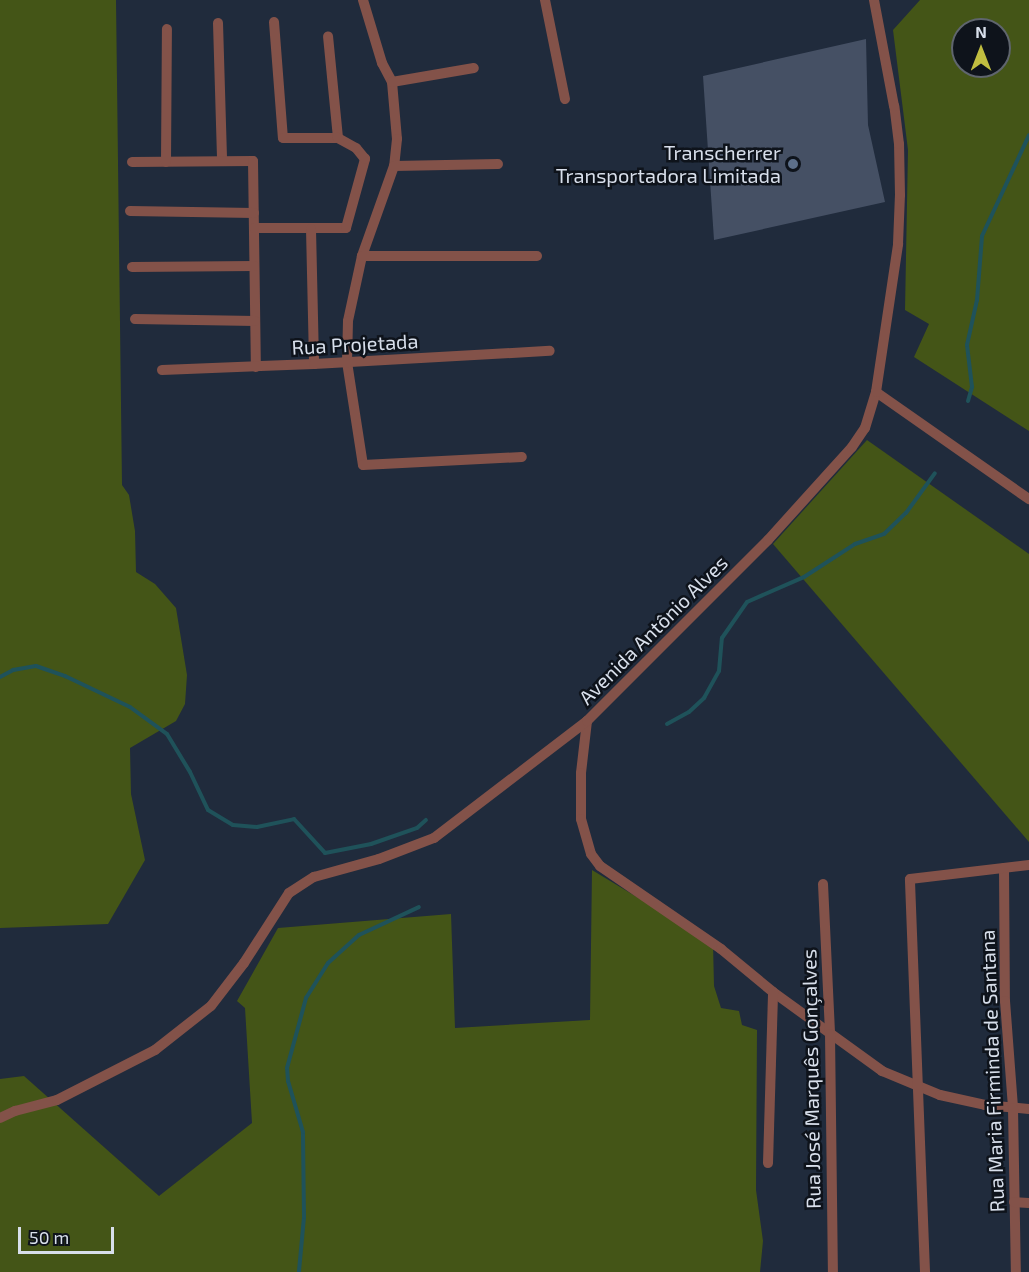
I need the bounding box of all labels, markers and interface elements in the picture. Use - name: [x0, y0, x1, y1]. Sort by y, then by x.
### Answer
- north arrow: [951, 18, 1011, 78]
- text: N: [975, 22, 987, 41]
- place label: Transcherrer Transportadora Limitada: [556, 140, 781, 187]
- marker: Transcherrer Transportadora Limitada: [786, 157, 800, 171]
- street label: Rua Projetada: [291, 329, 419, 359]
- street label: Avenida Antônio Alves: [573, 550, 733, 710]
- street label: Rua Maria Firminda de Santana: [975, 929, 1009, 1213]
- street label: Rua José Marquês Gonçalves: [797, 949, 825, 1209]
- scale bar: [21, 1215, 117, 1253]
- text: 50 m: [29, 1226, 69, 1248]

